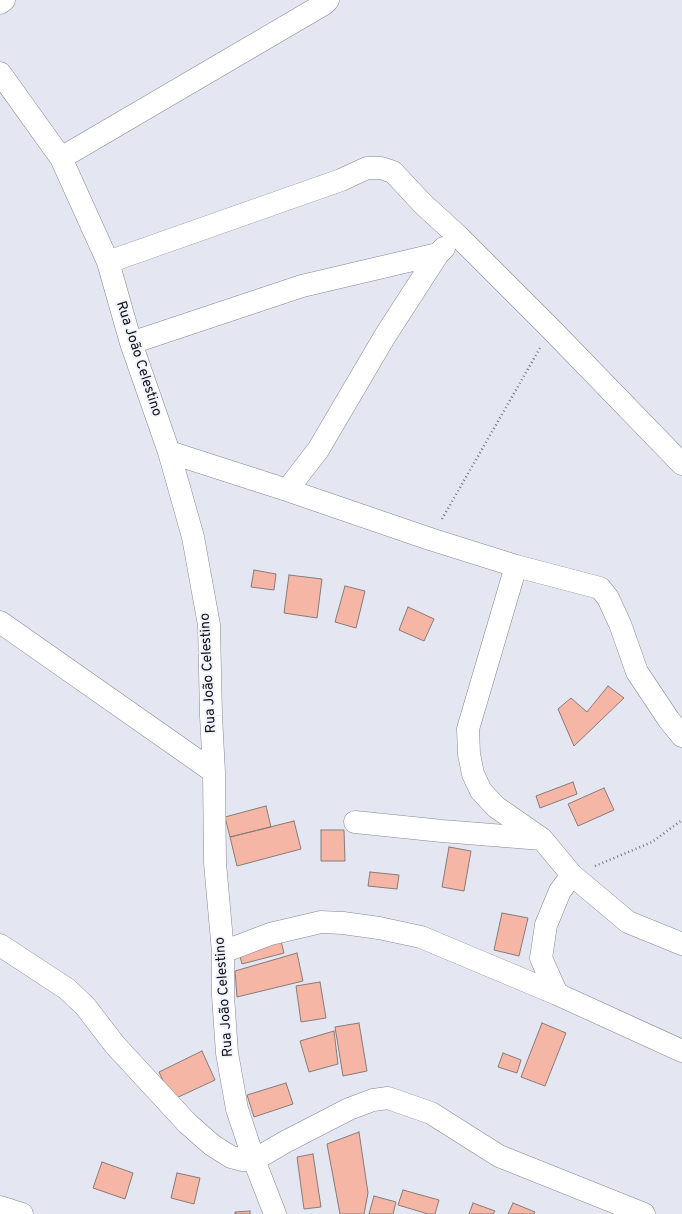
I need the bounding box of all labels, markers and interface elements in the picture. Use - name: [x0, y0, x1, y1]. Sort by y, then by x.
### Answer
- street label: Rua João Celestino: [111, 299, 165, 419]
- street label: Rua João Celestino: [197, 613, 221, 733]
- street label: Rua João Celestino: [212, 936, 238, 1058]

